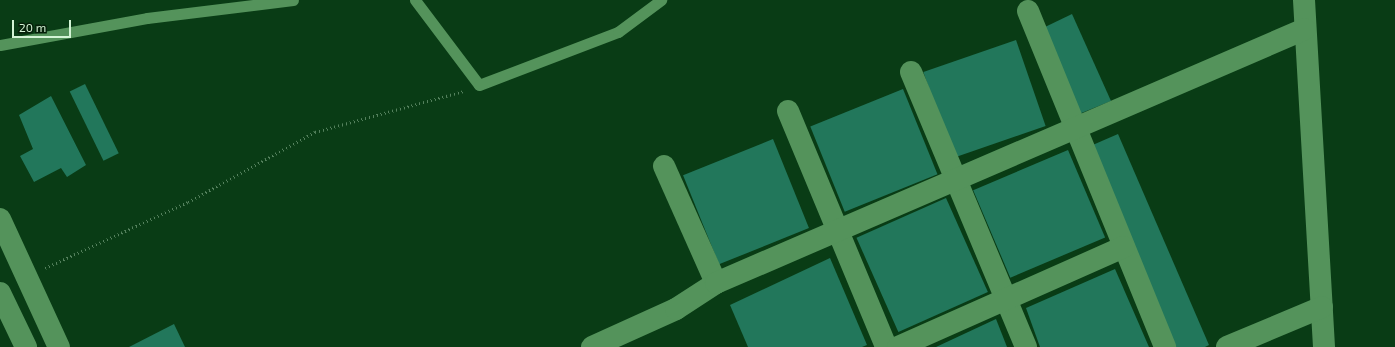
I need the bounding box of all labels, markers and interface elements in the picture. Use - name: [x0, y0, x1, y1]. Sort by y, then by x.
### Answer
- scale bar: [14, 12, 73, 38]
- text: 20 m: [19, 20, 46, 34]

